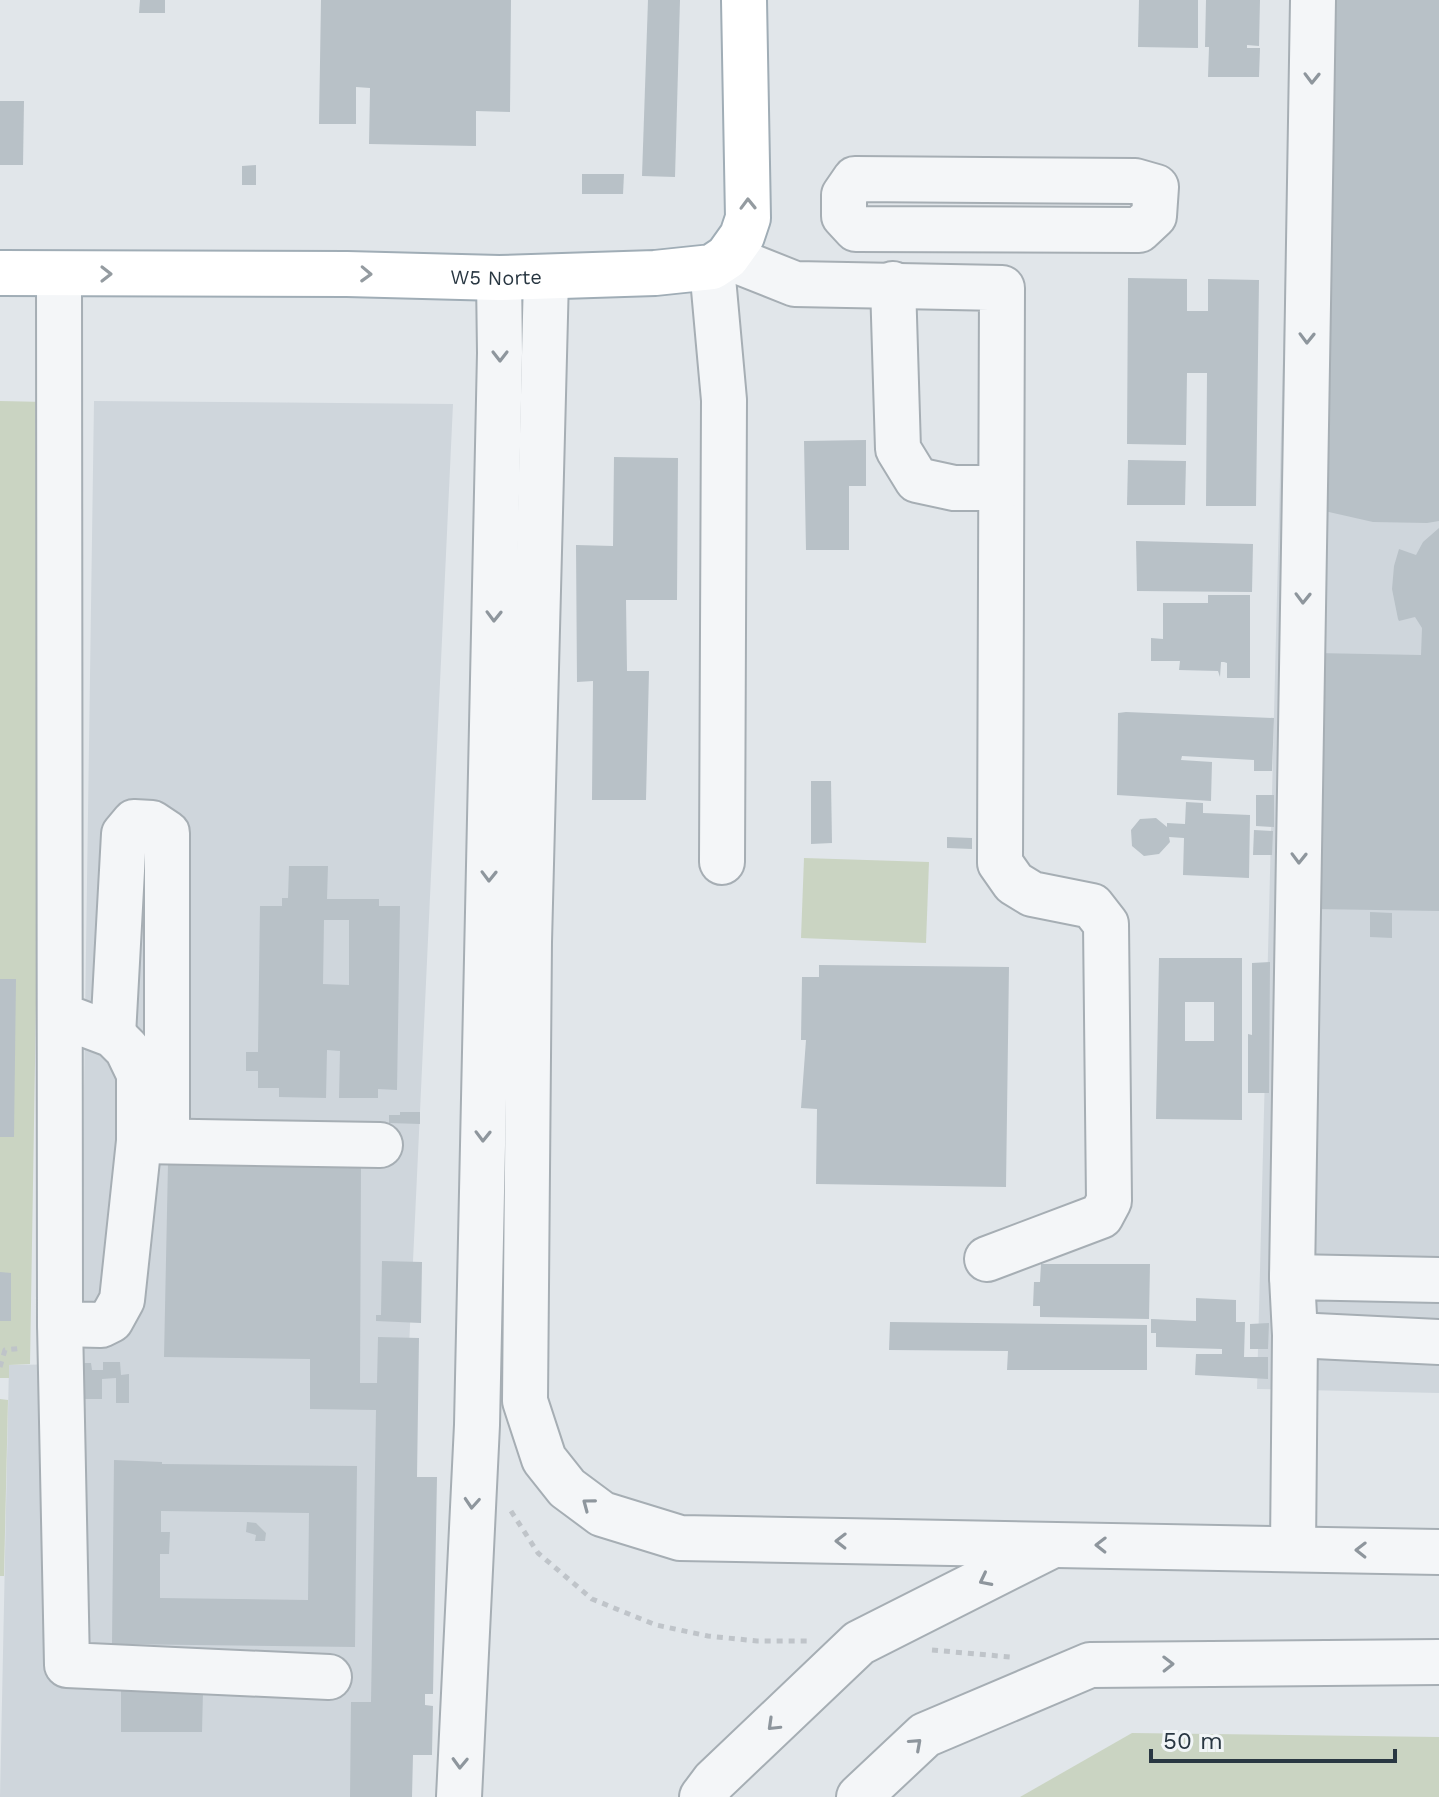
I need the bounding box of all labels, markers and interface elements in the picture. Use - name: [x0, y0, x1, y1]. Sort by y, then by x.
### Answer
- one-way arrow: [1303, 72, 1321, 85]
- one-way arrow: [739, 197, 757, 210]
- one-way arrow: [100, 265, 113, 283]
- street label: W5 Norte: [450, 265, 542, 290]
- one-way arrow: [360, 266, 373, 283]
- one-way arrow: [1299, 332, 1316, 345]
- one-way arrow: [491, 350, 509, 363]
- one-way arrow: [1294, 592, 1312, 605]
- one-way arrow: [486, 610, 503, 623]
- one-way arrow: [1290, 852, 1307, 865]
- one-way arrow: [480, 870, 497, 883]
- one-way arrow: [474, 1130, 492, 1143]
- one-way arrow: [464, 1497, 481, 1510]
- one-way arrow: [582, 1499, 597, 1513]
- one-way arrow: [834, 1532, 847, 1549]
- one-way arrow: [1094, 1537, 1107, 1554]
- one-way arrow: [1354, 1541, 1367, 1559]
- one-way arrow: [978, 1570, 993, 1585]
- one-way arrow: [1162, 1655, 1175, 1673]
- scale bar: [1151, 1713, 1395, 1763]
- one-way arrow: [768, 1716, 782, 1731]
- text: 50 m: [1163, 1727, 1223, 1755]
- one-way arrow: [907, 1739, 922, 1753]
- one-way arrow: [452, 1757, 469, 1770]

